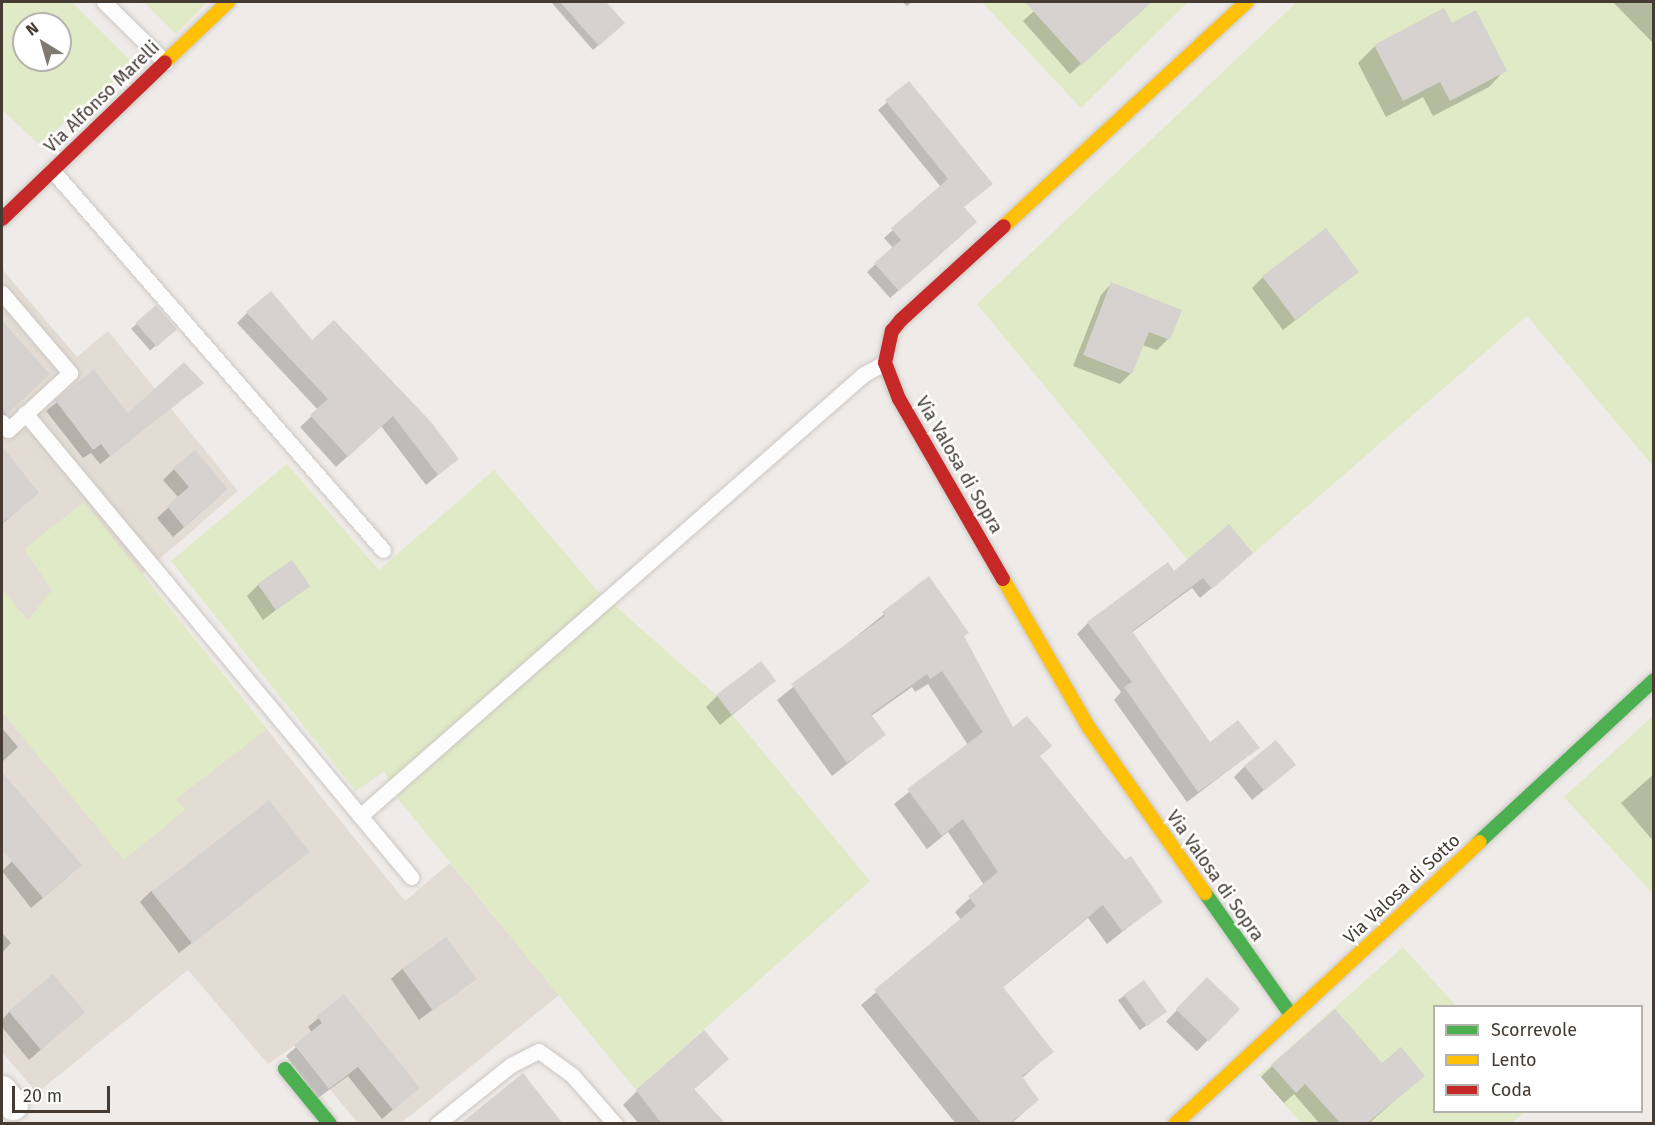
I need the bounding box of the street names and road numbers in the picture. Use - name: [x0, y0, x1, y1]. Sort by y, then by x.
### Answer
- street label: Via Alfonso Marelli: [40, 37, 164, 157]
- street label: Via Valosa di Sopra: [911, 393, 1007, 537]
- street label: Via Valosa di Sopra: [1162, 806, 1268, 946]
- street label: Via Valosa di Sotto: [1339, 830, 1465, 948]

